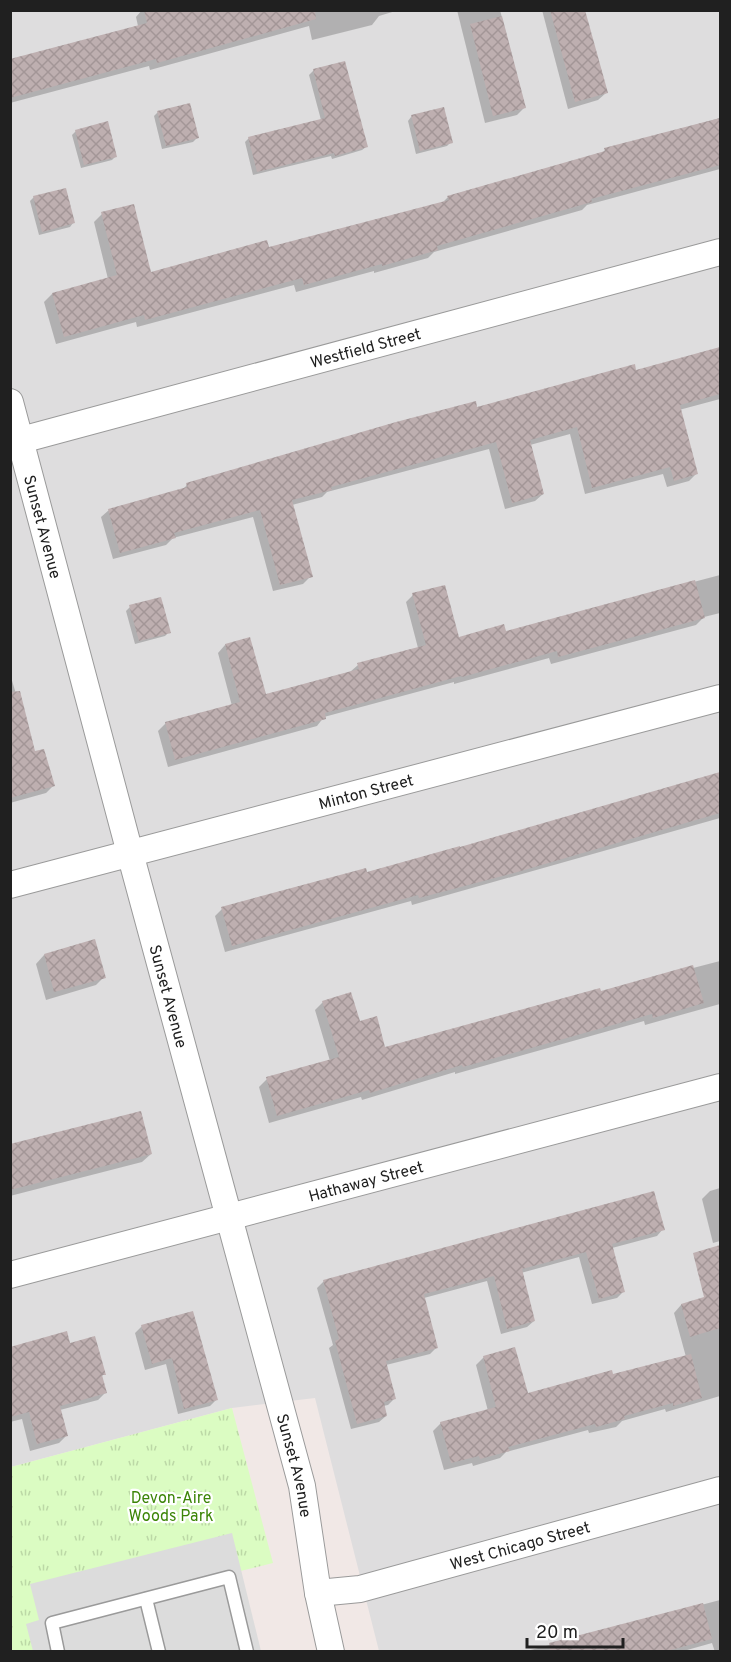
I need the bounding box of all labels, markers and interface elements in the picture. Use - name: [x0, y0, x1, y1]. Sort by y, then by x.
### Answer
- street label: Westfield Street: [308, 325, 423, 374]
- street label: Sunset Avenue: [18, 473, 65, 581]
- street label: Minton Street: [317, 771, 416, 815]
- street label: Sunset Avenue: [143, 943, 191, 1051]
- street label: Hathaway Street: [307, 1158, 426, 1208]
- street label: Sunset Avenue: [271, 1412, 315, 1519]
- park label: Devon-Aire Woods Park: [129, 1489, 213, 1527]
- street label: West Chicago Street: [448, 1518, 593, 1576]
- scale bar: [527, 1611, 623, 1649]
- text: 20 m: [536, 1622, 578, 1645]

